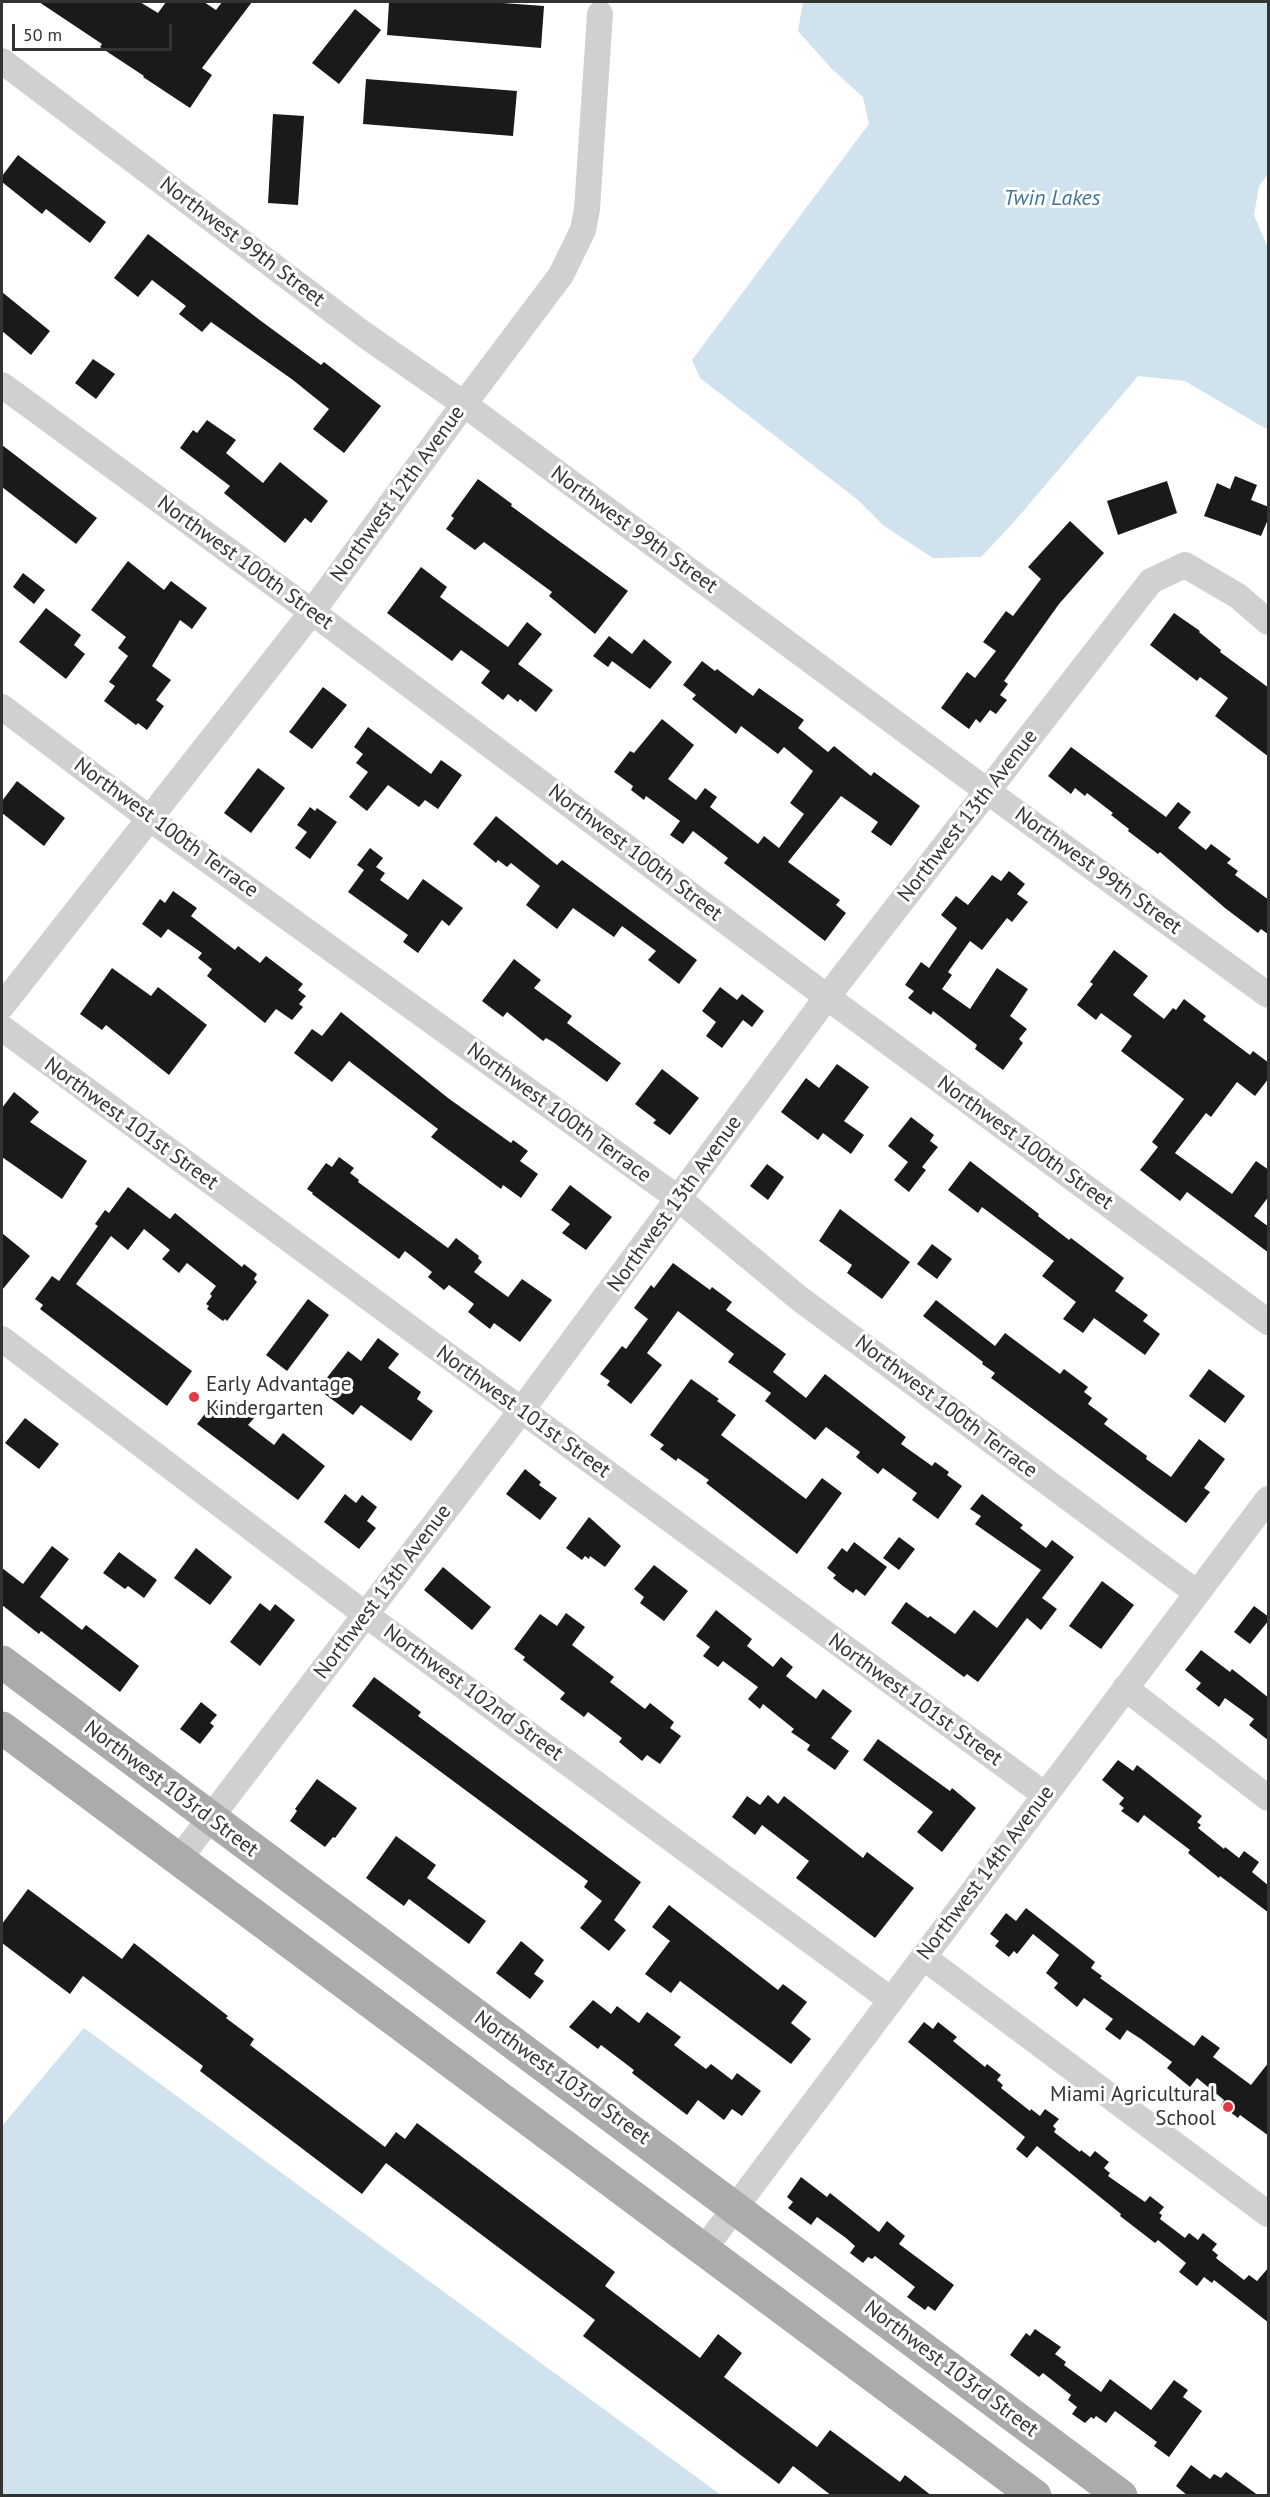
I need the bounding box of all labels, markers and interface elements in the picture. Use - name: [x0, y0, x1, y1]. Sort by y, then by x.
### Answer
- scale bar: [15, 12, 176, 50]
- text: 50 m: [23, 23, 62, 46]
- street label: Northwest 99th Street: [155, 172, 329, 312]
- water label: Twin Lakes: [1004, 186, 1100, 212]
- street label: Northwest 12th Avenue: [326, 401, 470, 587]
- street label: Northwest 99th Street: [546, 461, 722, 599]
- street label: Northwest 100th Street: [152, 491, 338, 635]
- street label: Northwest 13th Avenue: [893, 725, 1043, 907]
- street label: Northwest 100th Terrace: [69, 753, 263, 903]
- street label: Northwest 100th Street: [543, 779, 727, 927]
- street label: Northwest 99th Street: [1010, 802, 1186, 940]
- street label: Northwest 100th Terrace: [462, 1038, 656, 1188]
- street label: Northwest 101st Street: [39, 1052, 223, 1196]
- street label: Northwest 100th Street: [932, 1071, 1118, 1215]
- street label: Northwest 13th Avenue: [603, 1111, 747, 1297]
- street label: Northwest 100th Terrace: [850, 1330, 1042, 1484]
- street label: Northwest 101st Street: [431, 1340, 615, 1484]
- place label: Early Advantage Kindergarten: [206, 1372, 351, 1422]
- marker: Early Advantage Kindergarten: [187, 1390, 201, 1404]
- street label: Northwest 13th Avenue: [309, 1500, 457, 1684]
- street label: Northwest 102nd Street: [378, 1619, 568, 1767]
- street label: Northwest 101st Street: [823, 1628, 1007, 1772]
- street label: Northwest 103rd Street: [79, 1715, 263, 1863]
- street label: Northwest 14th Avenue: [912, 1781, 1060, 1965]
- street label: Northwest 103rd Street: [469, 2006, 655, 2150]
- place label: Miami Agricultural School: [1050, 2082, 1216, 2132]
- marker: Miami Agricultural School: [1221, 2100, 1235, 2114]
- street label: Northwest 103rd Street: [859, 2295, 1043, 2443]

